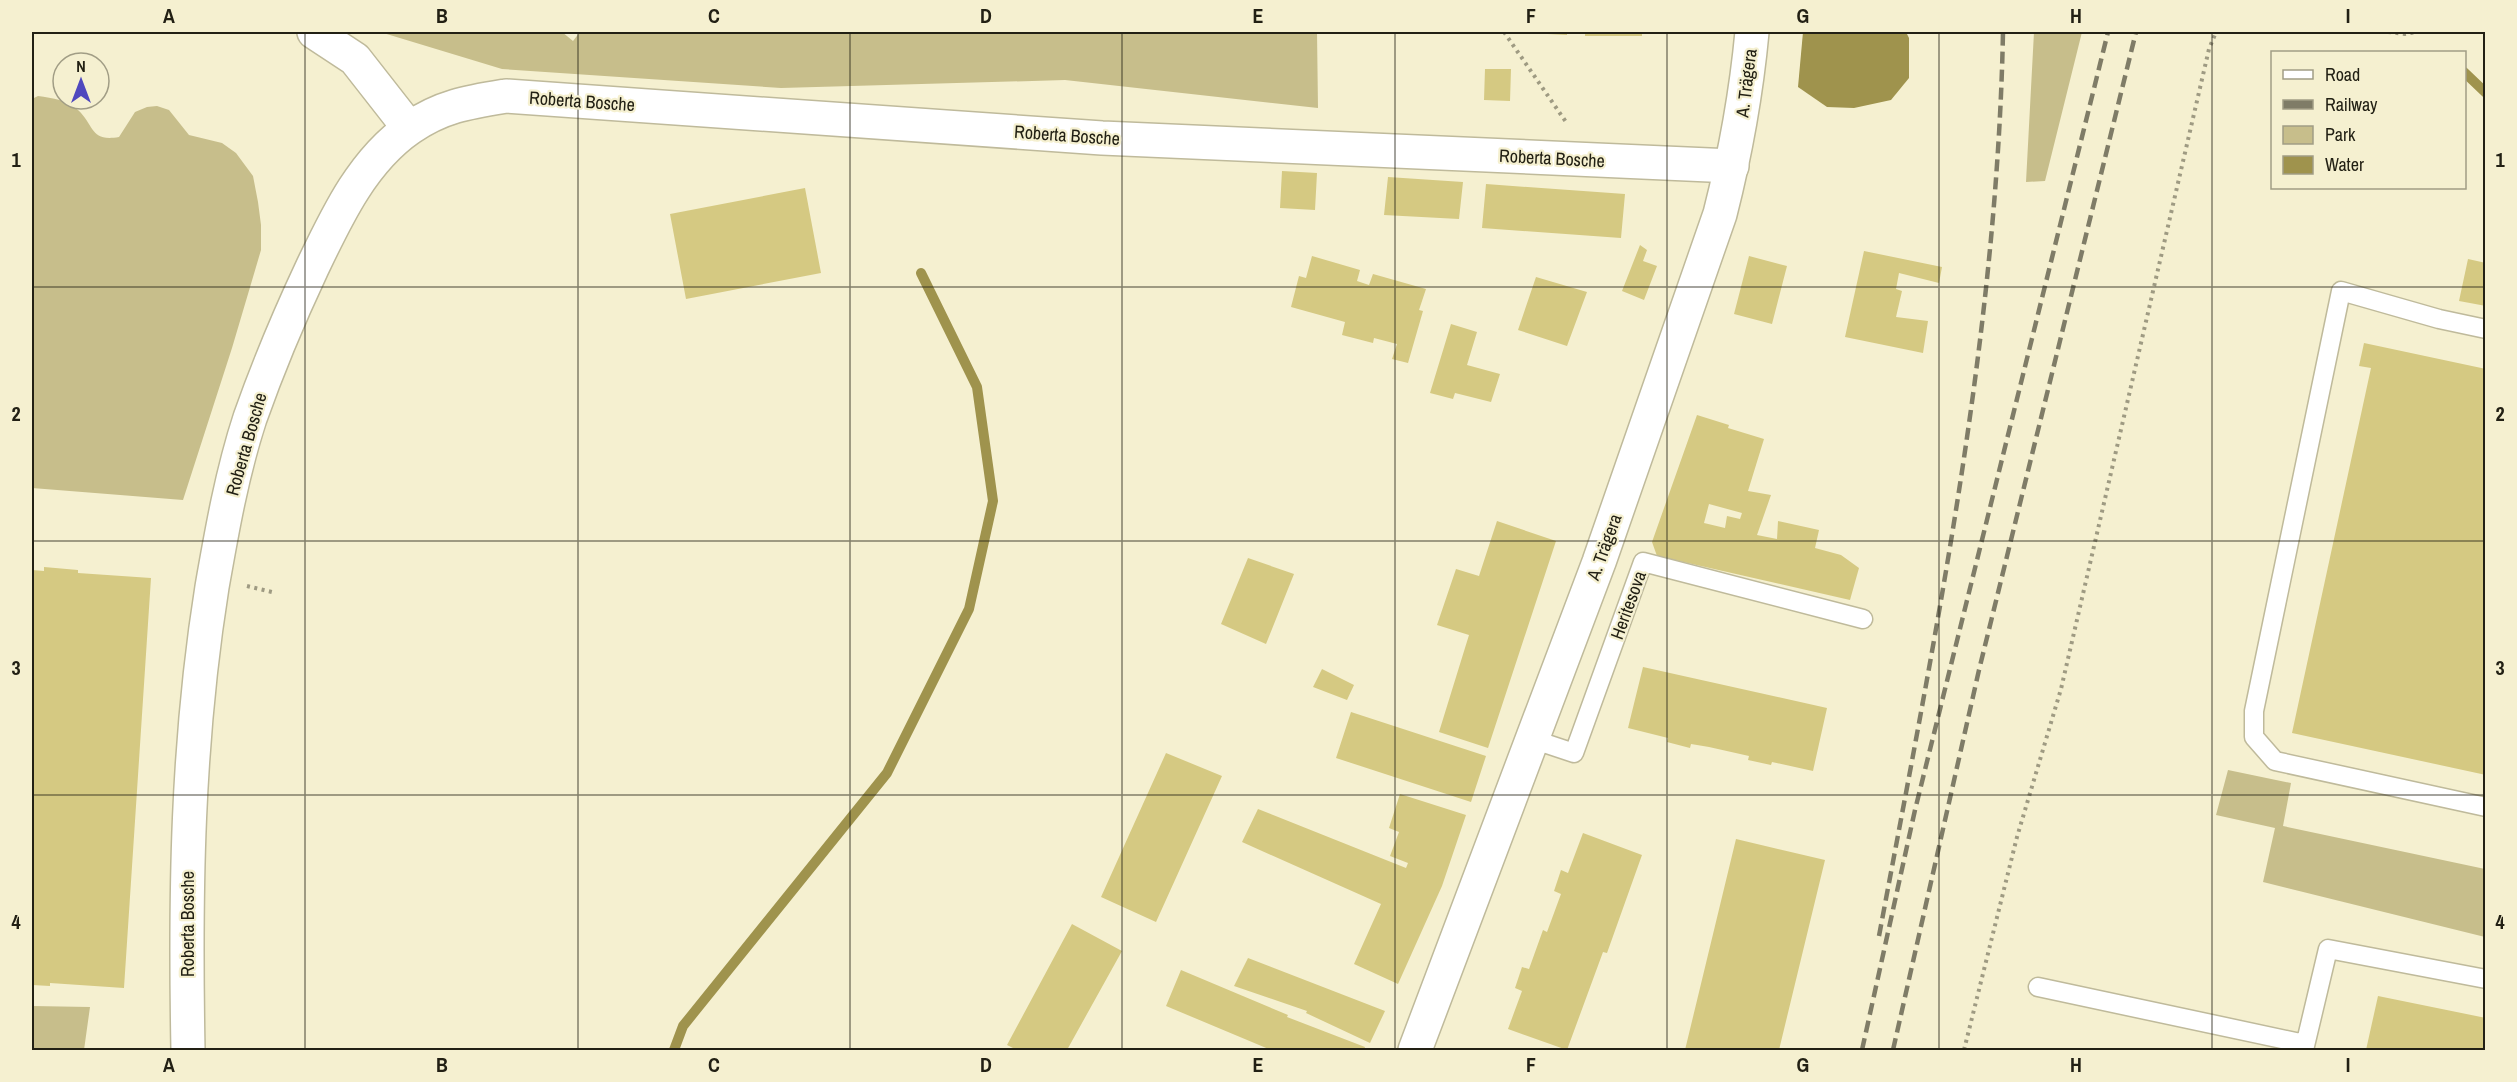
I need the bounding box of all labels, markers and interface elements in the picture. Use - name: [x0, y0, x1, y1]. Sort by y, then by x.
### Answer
- text: A: [163, 2, 175, 29]
- text: B: [436, 2, 448, 29]
- text: C: [708, 2, 720, 29]
- text: D: [980, 2, 992, 29]
- text: E: [1253, 2, 1264, 29]
- text: F: [1526, 2, 1536, 29]
- text: G: [1797, 2, 1809, 29]
- text: H: [2070, 2, 2082, 29]
- text: I: [2346, 2, 2350, 29]
- street label: A. Trägera: [1729, 47, 1763, 120]
- north arrow: [51, 51, 111, 111]
- legend: [2271, 51, 2466, 189]
- text: N: [76, 55, 86, 77]
- text: Road: [2325, 62, 2360, 87]
- street label: Roberta Bosche: [528, 85, 636, 117]
- text: Railway: [2325, 92, 2378, 117]
- street label: Roberta Bosche: [1013, 119, 1121, 151]
- text: Park: [2325, 122, 2356, 147]
- street label: Roberta Bosche: [1498, 143, 1606, 173]
- text: 1: [11, 146, 21, 173]
- text: 1: [2495, 146, 2505, 173]
- text: Water: [2325, 152, 2364, 177]
- street label: Roberta Bosche: [219, 390, 273, 498]
- text: 2: [11, 400, 21, 427]
- text: 2: [2495, 400, 2505, 427]
- street label: A. Trägera: [1580, 510, 1628, 585]
- street label: Heritesova: [1604, 567, 1652, 643]
- text: 3: [11, 654, 21, 681]
- text: 3: [2495, 654, 2505, 681]
- street label: Roberta Bosche: [175, 871, 200, 977]
- text: 4: [11, 908, 21, 935]
- text: 4: [2495, 908, 2505, 935]
- text: A: [163, 1051, 175, 1078]
- text: B: [436, 1051, 448, 1078]
- text: C: [708, 1051, 720, 1078]
- text: D: [980, 1051, 992, 1078]
- text: E: [1253, 1051, 1264, 1078]
- text: F: [1526, 1051, 1536, 1078]
- text: G: [1797, 1051, 1809, 1078]
- text: H: [2070, 1051, 2082, 1078]
- text: I: [2346, 1051, 2350, 1078]

